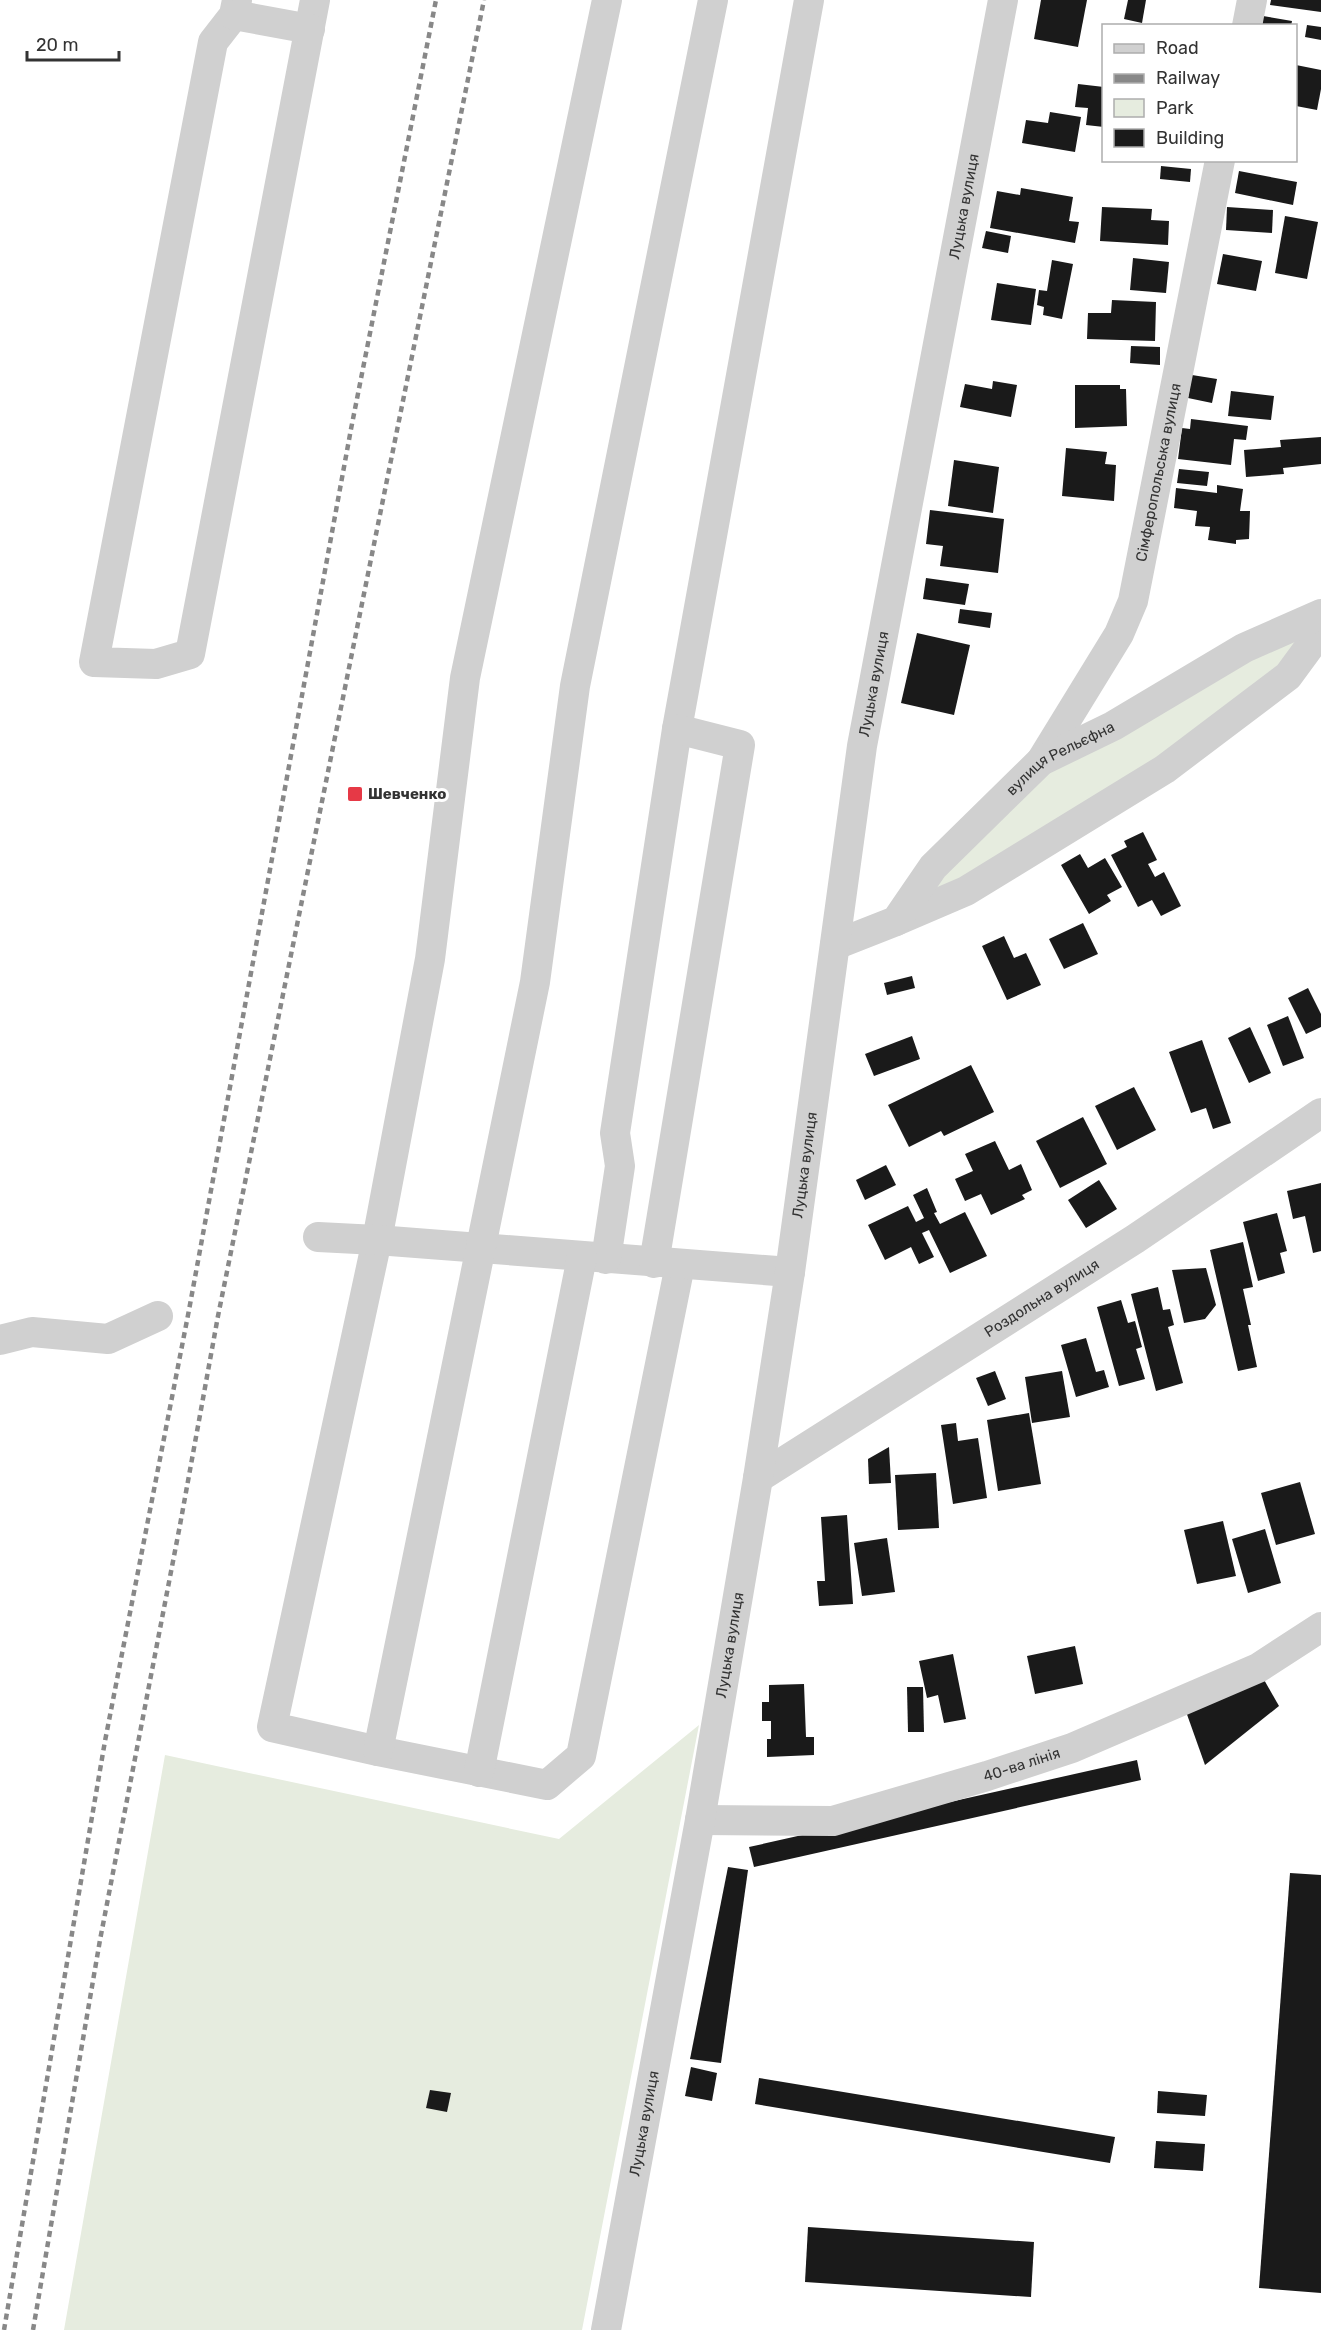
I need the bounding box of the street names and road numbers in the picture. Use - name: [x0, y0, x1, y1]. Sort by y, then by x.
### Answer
- street label: Луцька вулиця: [945, 152, 983, 261]
- street label: Сімферопольська вулиця: [1132, 382, 1185, 563]
- street label: Луцька вулиця: [855, 630, 893, 738]
- street label: вулиця Рельєфна: [1002, 718, 1117, 799]
- street label: Луцька вулиця: [788, 1111, 821, 1219]
- street label: Роздольна вулиця: [981, 1255, 1102, 1341]
- street label: Луцька вулиця: [712, 1591, 747, 1699]
- street label: 40-ва лінія: [981, 1744, 1062, 1786]
- street label: Луцька вулиця: [626, 2069, 663, 2178]

